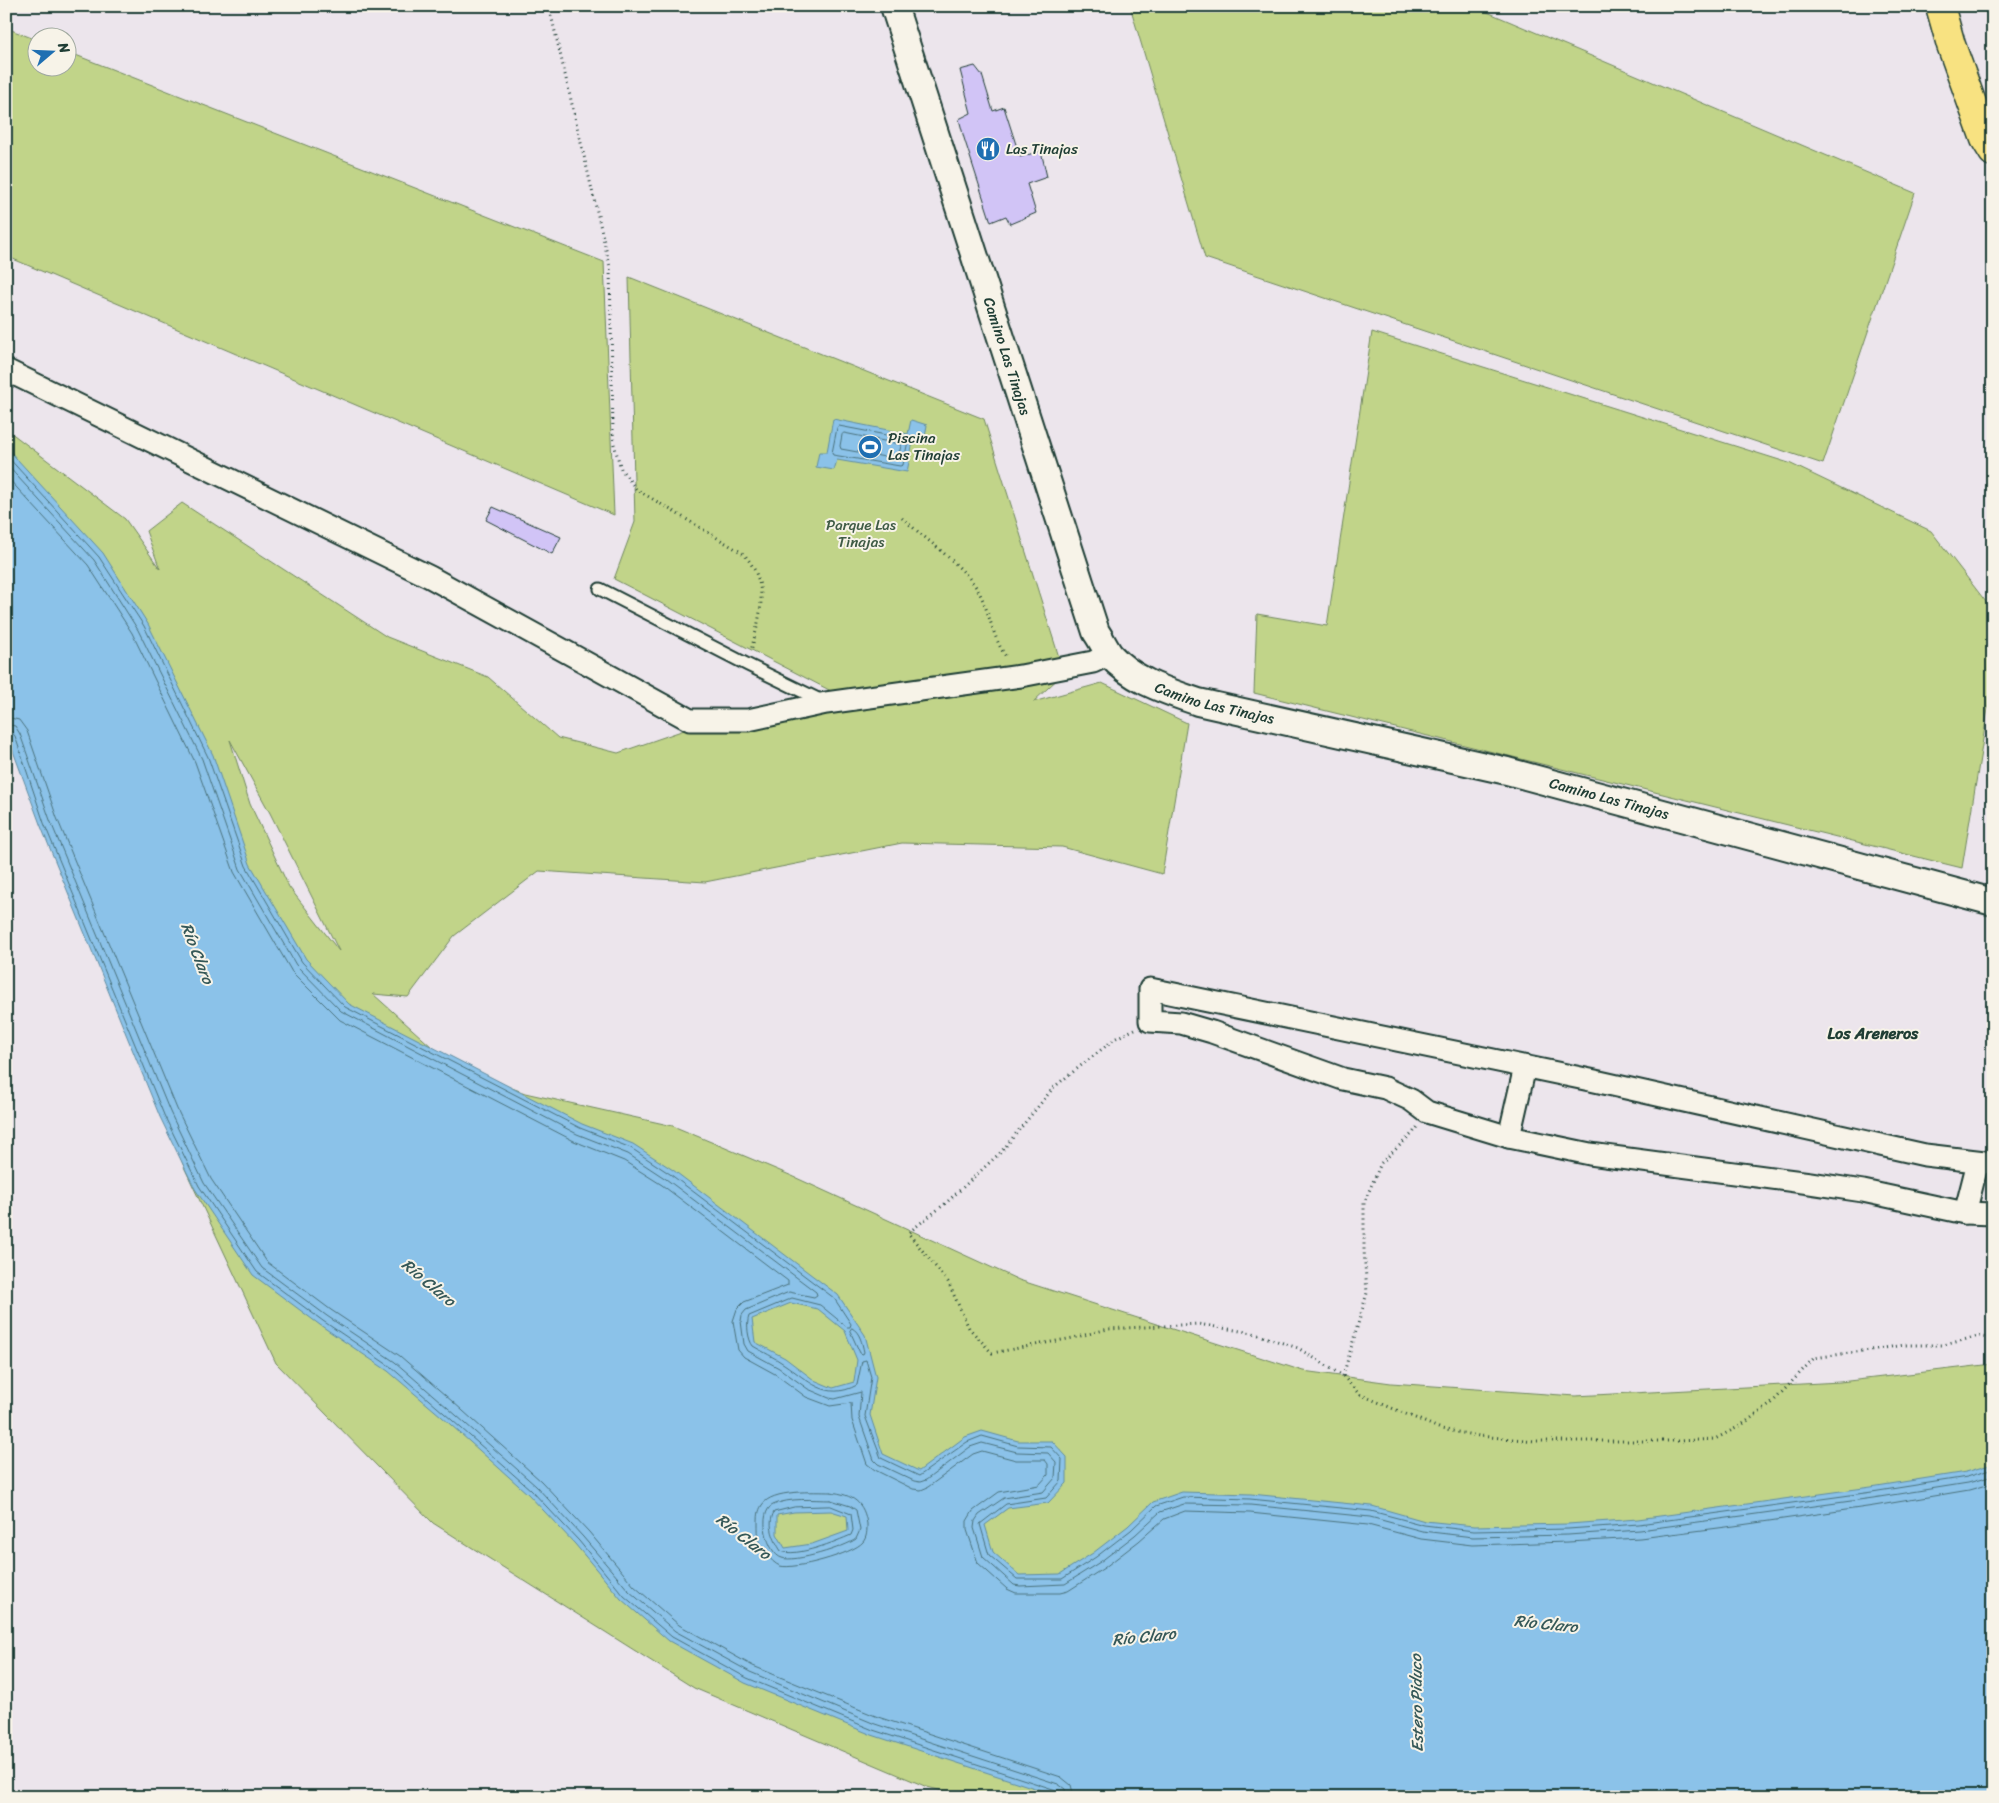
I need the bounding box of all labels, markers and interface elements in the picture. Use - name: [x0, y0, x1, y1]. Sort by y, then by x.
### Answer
- north arrow: [28, 28, 78, 78]
- text: N: [50, 38, 77, 57]
- restaurant icon: Las Tinajas: [975, 136, 1001, 162]
- place label: Las Tinajas: [1006, 136, 1078, 162]
- street label: Camino Las Tinajas: [976, 294, 1039, 419]
- place label: Piscina Las Tinajas: [888, 425, 960, 468]
- sports icon: Piscina Las Tinajas: [857, 434, 883, 460]
- park label: Parque Las Tinajas: [826, 512, 897, 555]
- street label: Camino Las Tinajas: [1151, 674, 1278, 732]
- street label: Camino Las Tinajas: [1546, 770, 1673, 827]
- water label: Río Claro: [173, 918, 223, 989]
- district label: Los Areneros: [1828, 1019, 1919, 1048]
- water label: Río Claro: [395, 1251, 463, 1315]
- water label: Río Claro: [710, 1505, 778, 1568]
- water label: Río Claro: [1513, 1606, 1580, 1641]
- water label: Río Claro: [1111, 1619, 1178, 1654]
- water label: Estero Piduco: [1401, 1653, 1432, 1752]

